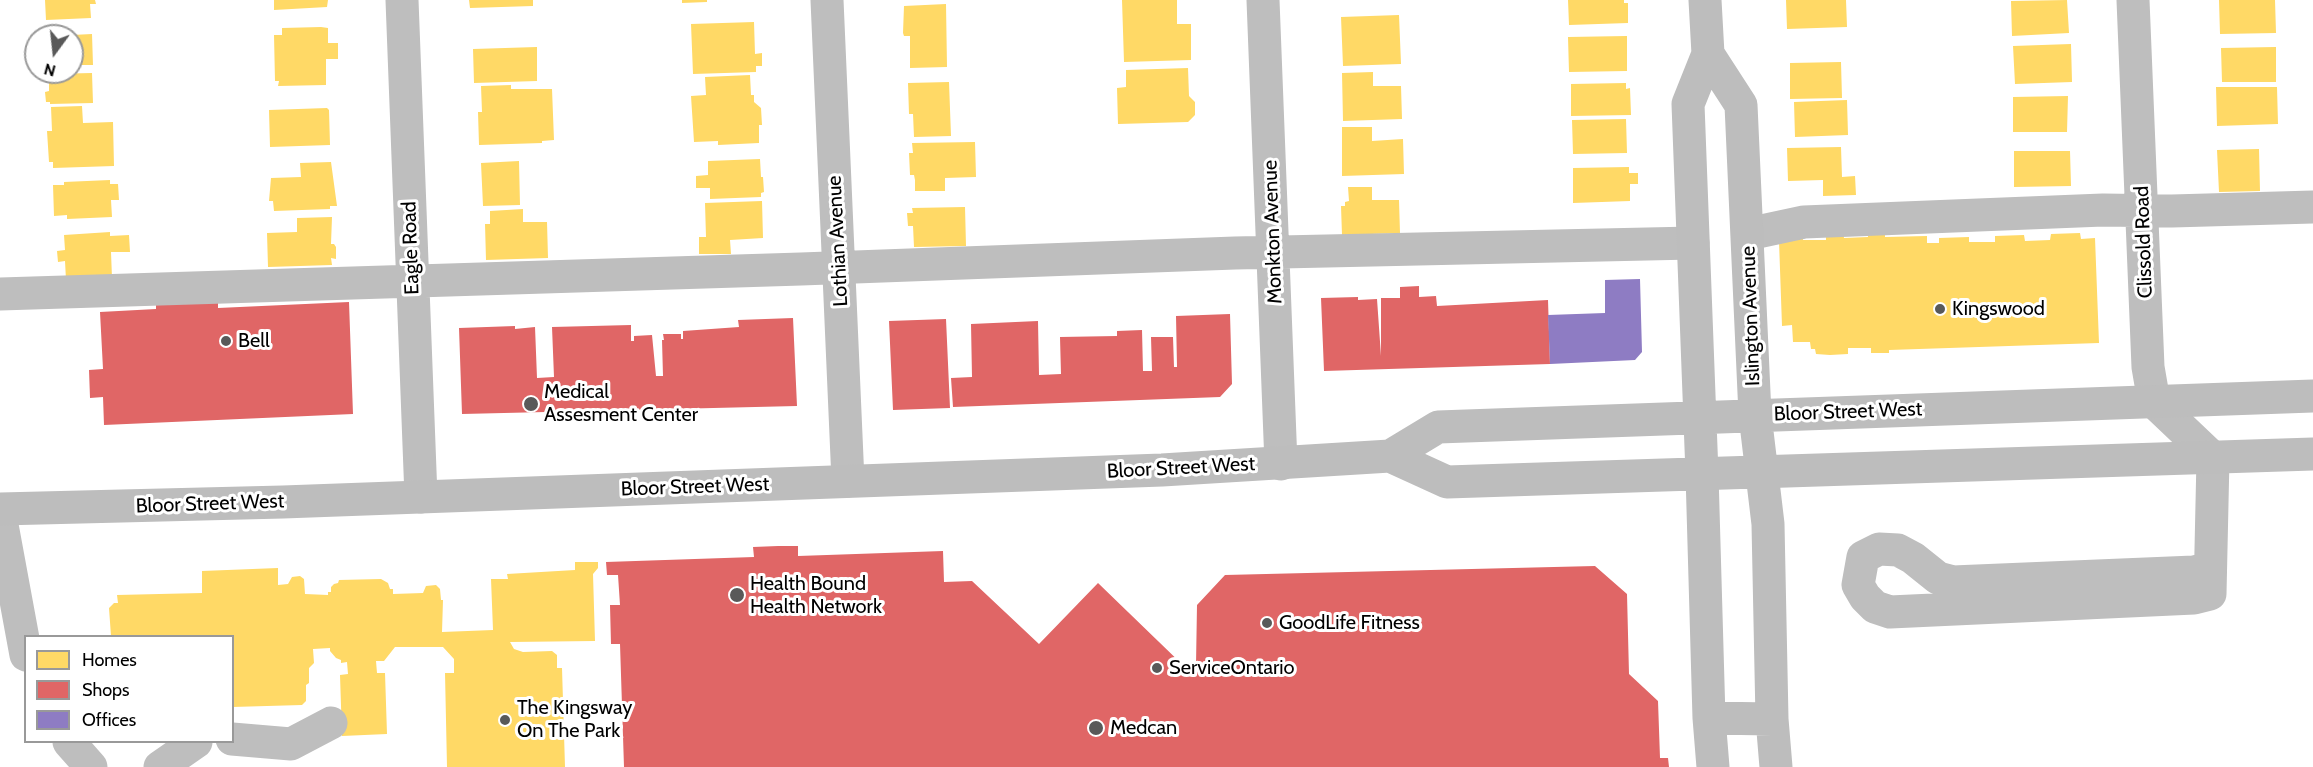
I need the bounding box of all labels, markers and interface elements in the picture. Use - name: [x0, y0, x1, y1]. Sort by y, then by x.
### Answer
- north arrow: [24, 24, 84, 84]
- text: N: [42, 59, 58, 81]
- street label: Monkton Avenue: [1258, 160, 1288, 304]
- street label: Lothian Avenue: [823, 175, 853, 307]
- street label: Clissold Road: [2130, 185, 2158, 299]
- street label: Eagle Road: [397, 201, 425, 295]
- street label: Islington Avenue: [1737, 246, 1765, 386]
- place label: Kingswood: [1952, 297, 2045, 321]
- marker: Kingswood: [1933, 302, 1947, 316]
- place label: Bell: [238, 329, 270, 353]
- marker: Bell: [219, 334, 233, 348]
- place label: Medical Assesment Center: [544, 380, 698, 427]
- marker: Medical Assesment Center: [522, 395, 540, 413]
- street label: Bloor Street West: [1773, 397, 1923, 427]
- street label: Bloor Street West: [1106, 452, 1256, 484]
- street label: Bloor Street West: [620, 472, 770, 502]
- street label: Bloor Street West: [135, 489, 285, 519]
- place label: Health Bound Health Network: [750, 572, 882, 619]
- marker: Health Bound Health Network: [728, 586, 746, 604]
- place label: GoodLife Fitness: [1279, 611, 1420, 635]
- marker: GoodLife Fitness: [1260, 616, 1274, 630]
- legend: [24, 635, 234, 743]
- text: Homes: [82, 649, 137, 671]
- place label: ServiceOntario: [1169, 656, 1295, 680]
- marker: ServiceOntario: [1150, 661, 1164, 675]
- text: Shops: [82, 679, 130, 701]
- place label: The Kingsway On The Park: [517, 696, 632, 743]
- text: Offices: [82, 709, 136, 731]
- marker: The Kingsway On The Park: [498, 713, 512, 727]
- place label: Medcan: [1110, 716, 1177, 740]
- marker: Medcan: [1087, 719, 1105, 737]

